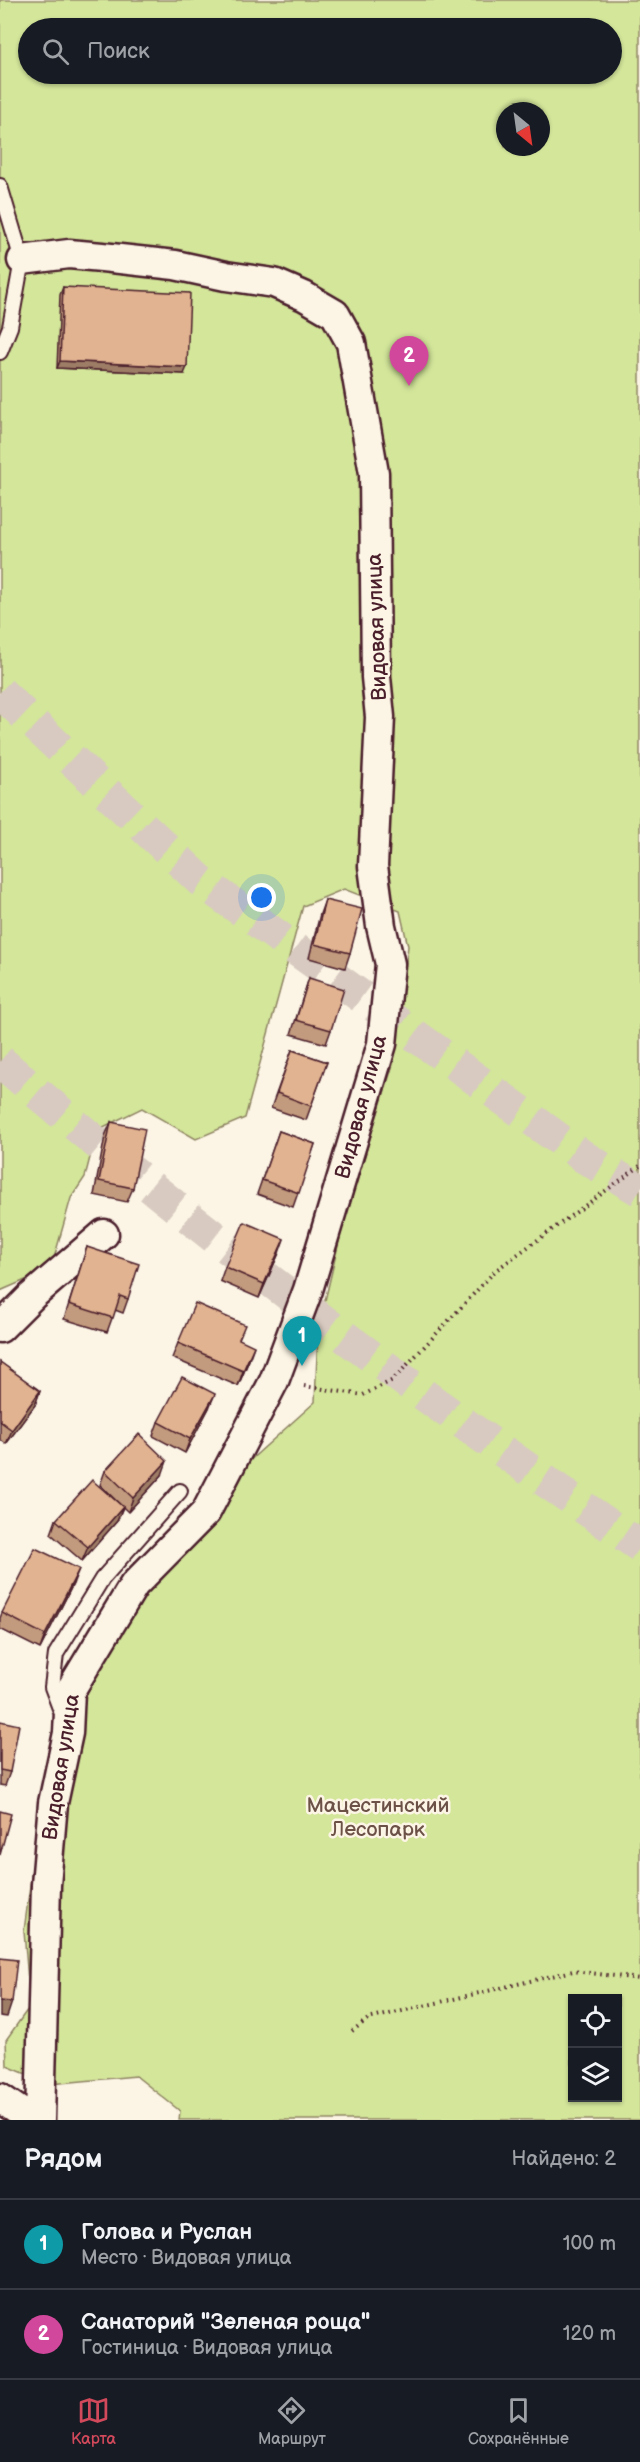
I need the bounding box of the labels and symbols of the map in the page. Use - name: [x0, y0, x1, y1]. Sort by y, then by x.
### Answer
- north arrow: [496, 102, 550, 156]
- pin: 2: [390, 336, 428, 386]
- street label: Видовая улица: [362, 552, 392, 701]
- your location: [247, 883, 276, 912]
- street label: Видовая улица: [330, 1032, 392, 1182]
- pin: 1: [282, 1316, 322, 1366]
- street label: Видовая улица: [37, 1692, 85, 1842]
- park label: Мацестинский Лесопарк: [307, 1793, 449, 1842]

